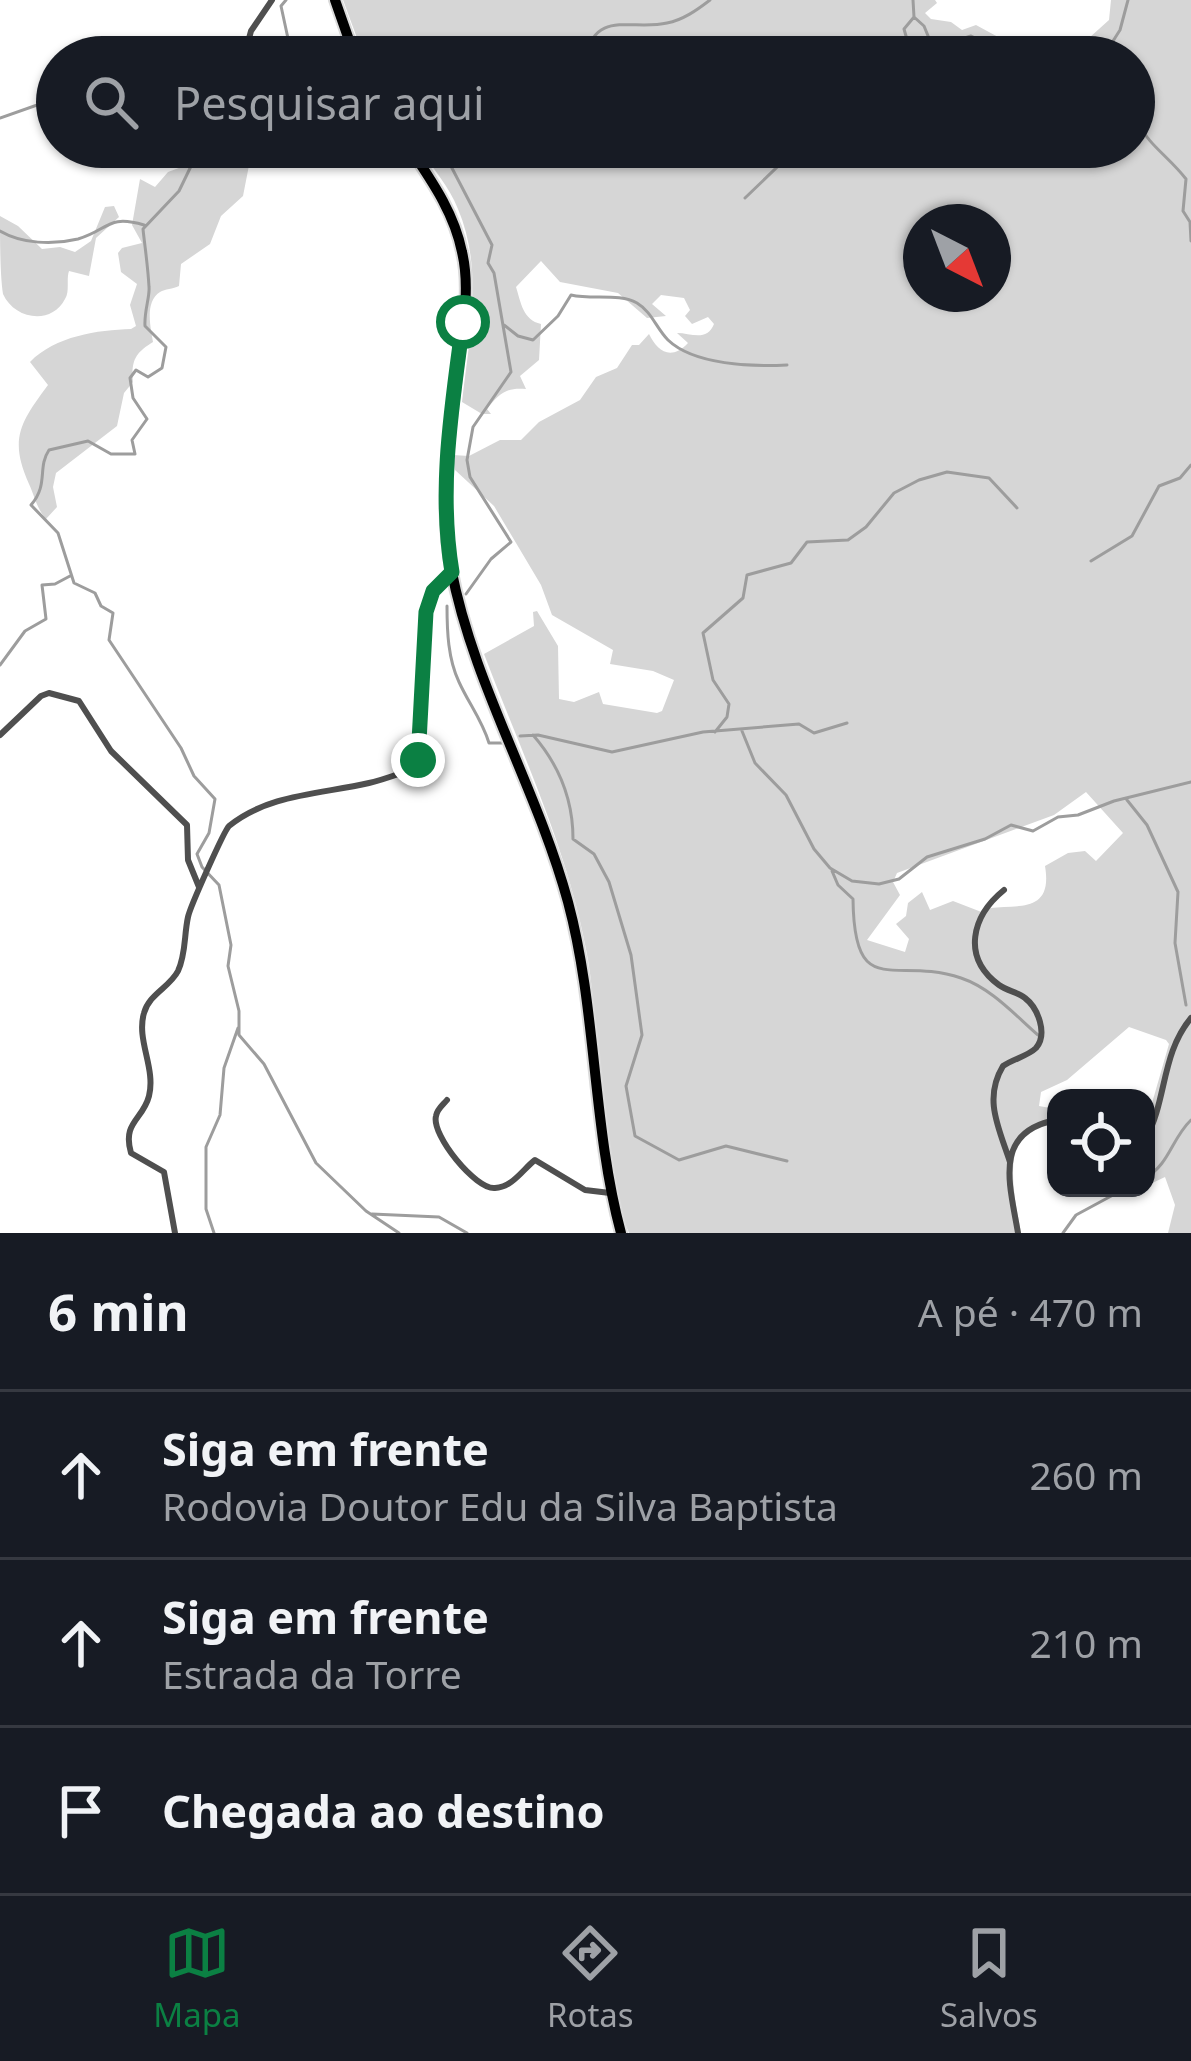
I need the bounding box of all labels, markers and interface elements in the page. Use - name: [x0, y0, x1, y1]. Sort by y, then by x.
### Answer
- search box: [36, 36, 1155, 168]
- icon: search: [78, 69, 144, 135]
- text: Pesquisar aqui: [174, 72, 485, 133]
- north arrow: [903, 204, 1011, 312]
- route start: [436, 295, 490, 349]
- route end: [391, 733, 445, 787]
- map controls: [1047, 1089, 1155, 1197]
- button: locate: [1047, 1089, 1155, 1197]
- text: 6 min: [48, 1276, 189, 1346]
- text: A pé · 470 m: [918, 1285, 1143, 1338]
- text: Siga em frente: [162, 1418, 489, 1479]
- icon: ahead: [48, 1442, 114, 1508]
- text: 260 m: [1029, 1448, 1143, 1501]
- text: Rodovia Doutor Edu da Silva Baptista: [162, 1479, 838, 1532]
- text: Siga em frente: [162, 1586, 489, 1647]
- icon: ahead: [48, 1610, 114, 1676]
- text: 210 m: [1029, 1616, 1143, 1669]
- text: Estrada da Torre: [162, 1647, 462, 1700]
- icon: arrive: [48, 1778, 114, 1844]
- text: Chegada ao destino: [162, 1780, 605, 1841]
- tab: Mapa: [153, 1920, 240, 2037]
- tab: Rotas: [547, 1920, 634, 2037]
- tab: Salvos: [940, 1920, 1038, 2037]

